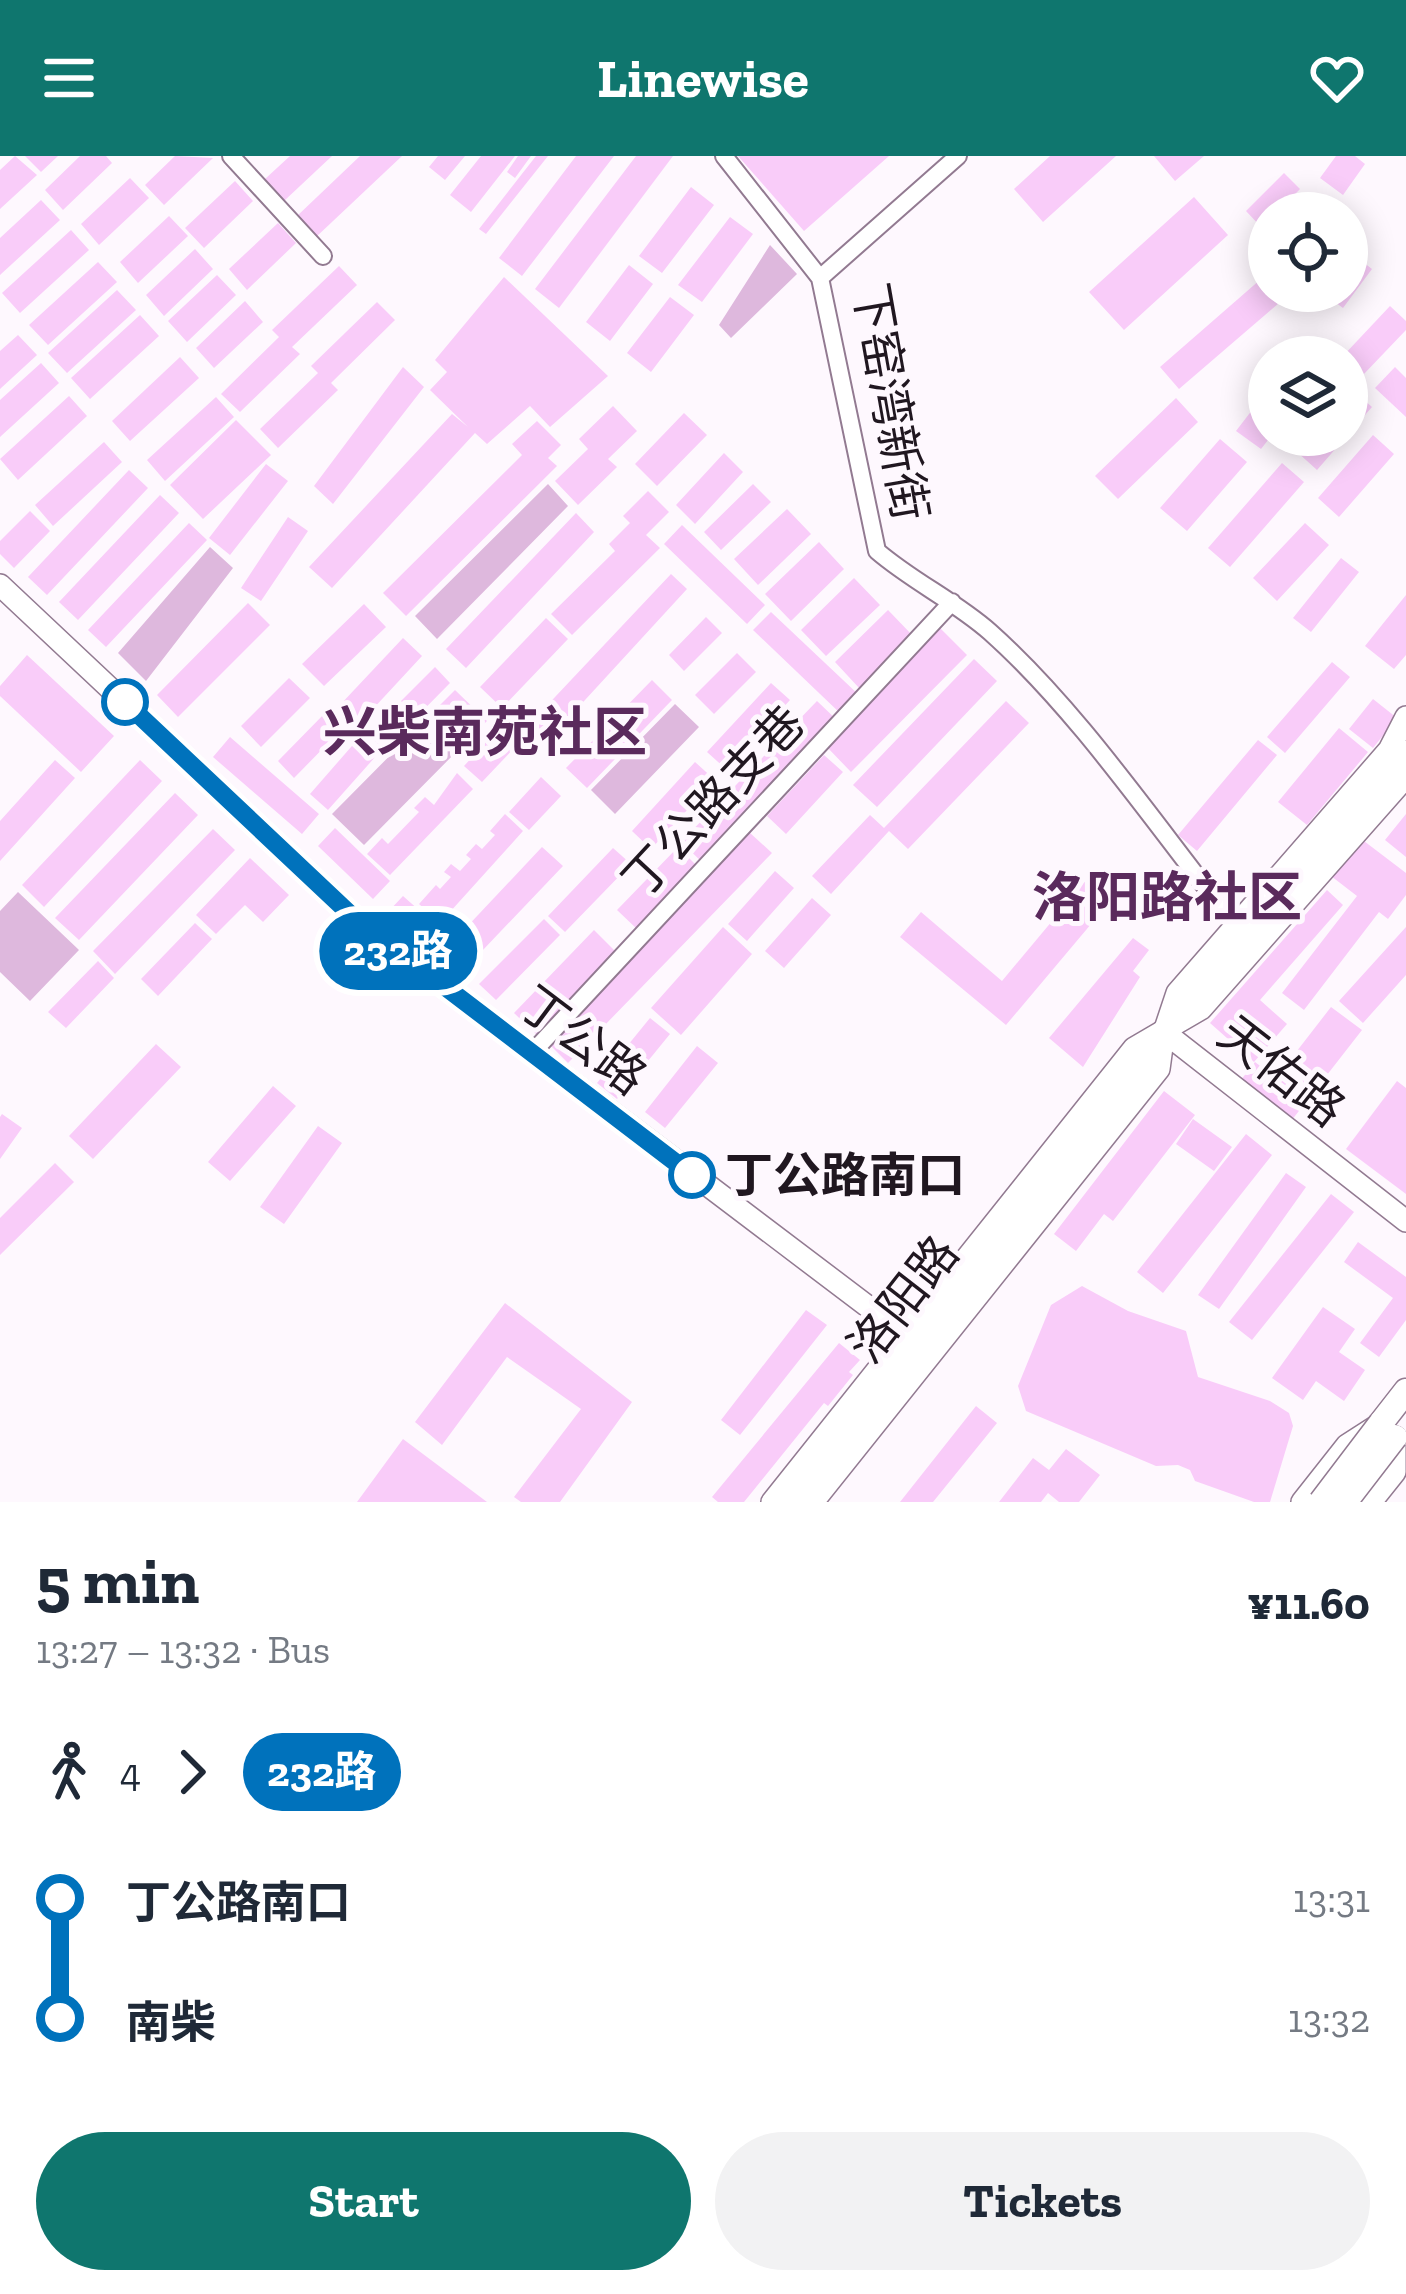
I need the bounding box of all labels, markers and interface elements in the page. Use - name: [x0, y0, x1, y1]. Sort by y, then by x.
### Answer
- icon: menu: [36, 45, 102, 111]
- icon: heart: [1304, 45, 1370, 111]
- text: Linewise: [597, 46, 809, 111]
- map controls: [1248, 192, 1368, 456]
- button: locate: [1248, 192, 1368, 312]
- street label: 下窑湾新街: [842, 279, 939, 525]
- button: layers: [1248, 336, 1368, 456]
- unlabelled marker: [103, 680, 147, 724]
- street label: 丁公路支巷: [611, 694, 816, 909]
- district label: 兴柴南苑社区: [323, 700, 647, 765]
- district label: 洛阳路社区: [1032, 865, 1302, 930]
- line badge: 232路: [314, 912, 482, 990]
- text: 232路: [343, 925, 453, 976]
- street label: 丁公路: [508, 974, 657, 1106]
- street label: 天佑路: [1207, 1005, 1356, 1138]
- place label: 丁公路南口: [725, 1147, 965, 1204]
- marker: 丁公路南口: [670, 1153, 714, 1197]
- street label: 洛阳路: [837, 1225, 970, 1374]
- text: 5 min: [36, 1541, 199, 1620]
- text: ¥11.60: [1247, 1577, 1370, 1631]
- text: 13:27 – 13:32 · Bus: [36, 1626, 330, 1673]
- icon: walk: [36, 1739, 102, 1805]
- icon: forward: [159, 1739, 225, 1805]
- text: 232路: [267, 1746, 377, 1797]
- text: 4: [120, 1749, 141, 1796]
- text: 13:31: [1293, 1875, 1370, 1922]
- text: 丁公路南口: [126, 1876, 351, 1930]
- text: 13:32: [1288, 1995, 1370, 2042]
- text: 南柴: [126, 1996, 216, 2050]
- button: Start: [36, 2132, 691, 2270]
- button: Tickets: [715, 2132, 1370, 2270]

